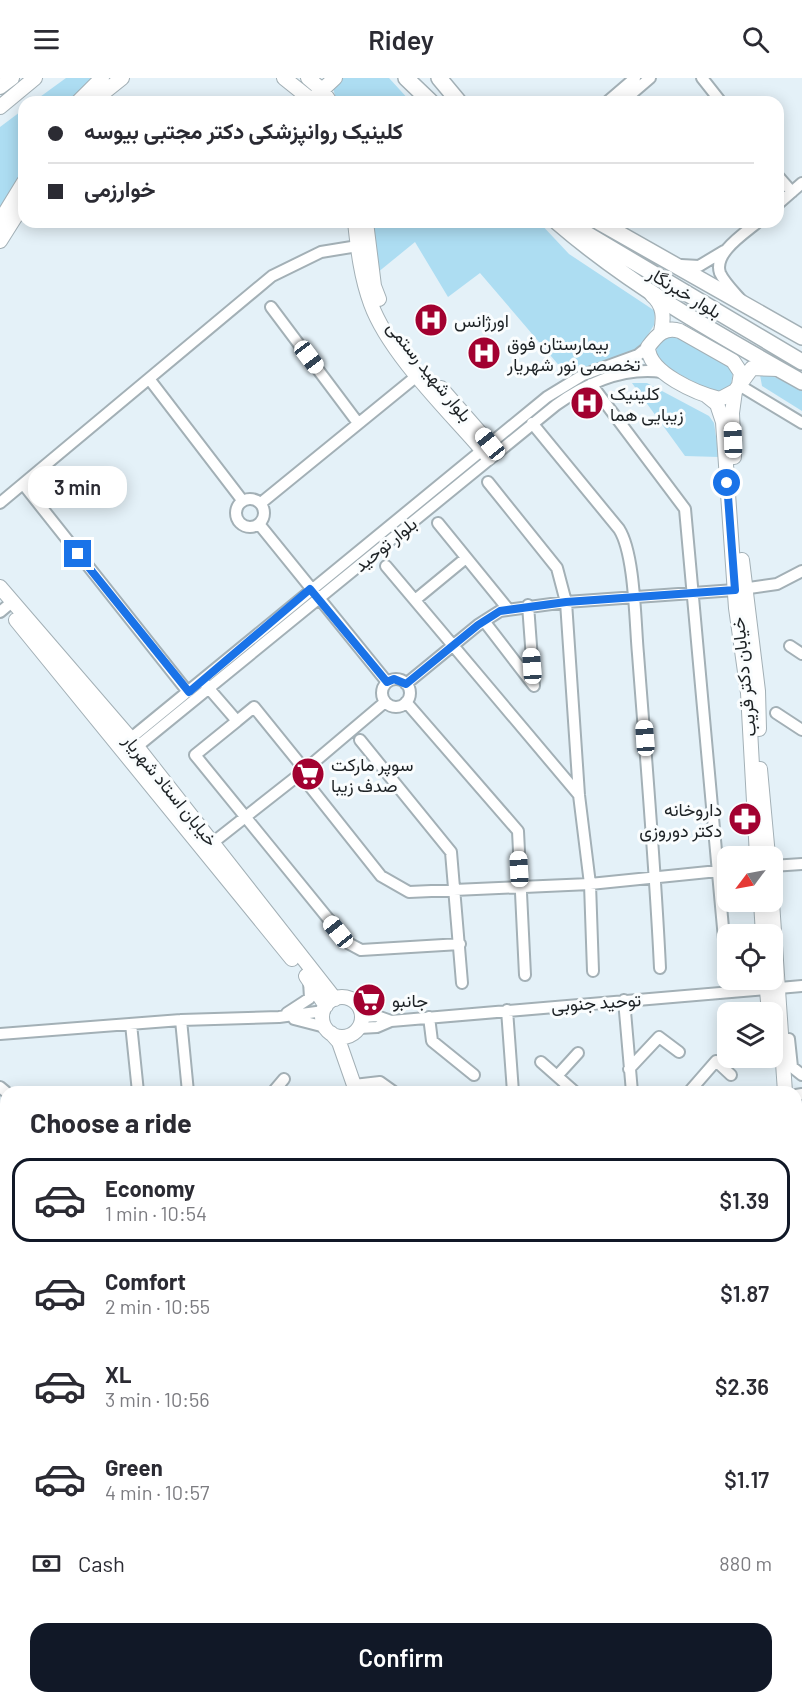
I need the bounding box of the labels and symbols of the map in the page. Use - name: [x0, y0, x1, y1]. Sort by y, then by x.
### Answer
- street label: بلوار خبرنگار: [643, 261, 726, 323]
- hospital icon: اورژانس: [413, 302, 449, 338]
- place label: اورژانس: [454, 309, 509, 332]
- street label: بلوار شهید رستمی: [382, 316, 477, 427]
- place label: بیمارستان فوق تخصصی نور شهریار: [506, 332, 641, 376]
- hospital icon: بیمارستان فوق تخصصی نور شهریار: [466, 335, 502, 371]
- car: [291, 337, 327, 377]
- place label: کلینیک زیبایی هما: [610, 382, 684, 426]
- hospital icon: کلینیک زیبایی هما: [569, 385, 605, 421]
- car: [723, 422, 743, 458]
- car: [472, 424, 508, 464]
- callout: 3 min: [28, 467, 128, 509]
- route start: [713, 469, 740, 496]
- street label: بلوار توحید: [349, 512, 422, 577]
- route end: [64, 540, 91, 567]
- street label: خیابان دکتر قریب: [726, 616, 761, 738]
- car: [522, 647, 542, 685]
- car: [635, 719, 655, 757]
- street label: خیابان استاد شهریار: [118, 729, 223, 851]
- place label: سوپر مارکت صدف زیبا: [331, 753, 414, 797]
- supermarket icon: سوپر مارکت صدف زیبا: [290, 756, 326, 792]
- place label: داروخانه دکتر دوروزی: [639, 798, 722, 842]
- pharmacy icon: داروخانه دکتر دوروزی: [727, 801, 763, 837]
- north arrow: [717, 846, 783, 912]
- car: [509, 851, 529, 887]
- car: [320, 912, 356, 952]
- supermarket icon: جانبو: [351, 982, 387, 1018]
- street label: توحید جنوبی: [550, 988, 642, 1017]
- place label: جانبو: [392, 989, 428, 1012]

